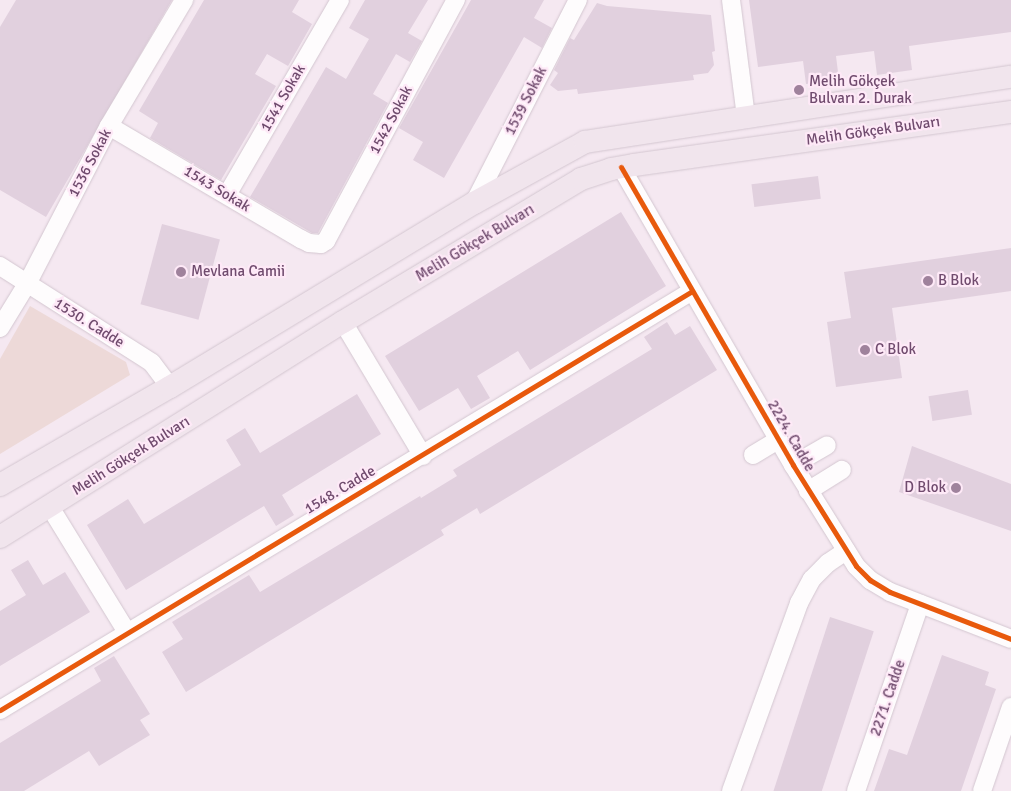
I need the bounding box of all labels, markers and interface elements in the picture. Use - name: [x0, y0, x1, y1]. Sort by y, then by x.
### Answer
- street label: 1541 Sokak: [257, 61, 309, 135]
- street label: 1539 Sokak: [501, 64, 551, 138]
- place label: Melih Gökçek Bulvarı 2. Durak: [809, 72, 912, 107]
- street label: 1542 Sokak: [366, 83, 416, 157]
- marker: Melih Gökçek Bulvarı 2. Durak: [793, 84, 805, 96]
- street label: Melih Gökçek Bulvarı: [805, 113, 941, 149]
- street label: 1536 Sokak: [65, 126, 115, 200]
- street label: 1543 Sokak: [180, 162, 254, 216]
- street label: Melih Gökçek Bulvarı: [412, 200, 538, 286]
- place label: Mevlana Camii: [191, 263, 285, 281]
- marker: Mevlana Camii: [175, 266, 187, 278]
- place label: B Blok: [938, 272, 979, 290]
- marker: B Blok: [922, 275, 934, 287]
- street label: 1530. Cadde: [50, 294, 128, 352]
- place label: C Blok: [875, 341, 916, 359]
- marker: C Blok: [859, 344, 871, 356]
- street label: 2224. Cadde: [763, 397, 819, 475]
- street label: Melih Gökçek Bulvarı: [69, 413, 193, 499]
- street label: 1548. Cadde: [301, 462, 379, 518]
- place label: D Blok: [904, 479, 946, 497]
- marker: D Blok: [950, 482, 962, 494]
- street label: 2271. Cadde: [867, 657, 909, 739]

